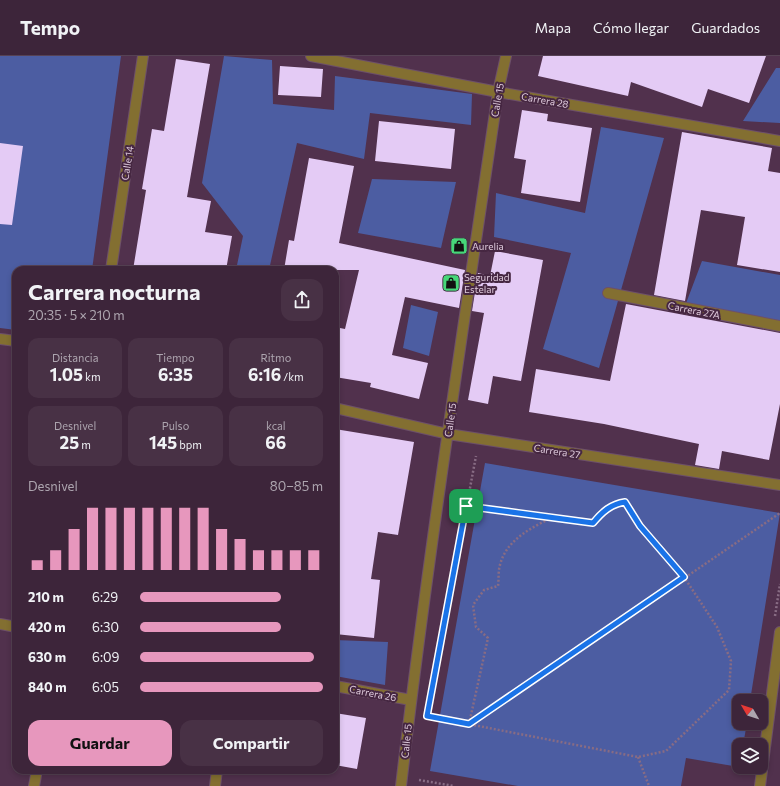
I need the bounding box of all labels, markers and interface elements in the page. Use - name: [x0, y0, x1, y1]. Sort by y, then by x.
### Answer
- text: Tempo: [20, 16, 80, 39]
- text: Mapa: [535, 19, 571, 36]
- text: Cómo llegar: [593, 19, 669, 36]
- text: Guardados: [691, 19, 760, 36]
- street label: Calle 15: [488, 82, 506, 118]
- street label: Carrera 28: [520, 90, 570, 110]
- street label: Calle 14: [118, 145, 136, 181]
- shop icon: Aurelia: [449, 236, 469, 256]
- place label: Aurelia: [472, 240, 504, 252]
- place label: Seguridad Estelar: [464, 271, 510, 295]
- shop icon: Seguridad Estelar: [441, 273, 461, 293]
- text: Carrera nocturna: [28, 278, 200, 305]
- button: share: [281, 279, 323, 321]
- street label: Carrera 27A: [667, 299, 721, 321]
- text: 20:35 · 5 × 210 m: [28, 307, 125, 323]
- text: Distancia: [52, 351, 98, 364]
- text: Tiempo: [156, 351, 195, 364]
- text: Ritmo: [260, 351, 291, 364]
- text: 1.05: [50, 364, 83, 385]
- text: 6:35: [158, 364, 193, 385]
- text: 6:16: [248, 364, 281, 385]
- text: km: [83, 370, 101, 383]
- text: /km: [281, 370, 304, 383]
- street label: Calle 15: [442, 402, 458, 438]
- text: Desnivel: [54, 419, 96, 432]
- text: Pulso: [162, 419, 189, 432]
- text: kcal: [266, 419, 286, 432]
- text: 25: [60, 432, 79, 453]
- text: 145: [149, 432, 177, 453]
- text: 66: [265, 432, 286, 453]
- text: m: [79, 438, 91, 451]
- text: bpm: [177, 438, 202, 451]
- street label: Carrera 27: [533, 441, 581, 461]
- text: Desnivel: [28, 478, 78, 494]
- text: 80–85 m: [270, 478, 323, 494]
- pin: [449, 489, 483, 523]
- icon: arrive: [455, 495, 477, 517]
- text: 210 m: [28, 589, 64, 605]
- text: 6:29: [92, 589, 118, 605]
- text: 420 m: [28, 619, 66, 635]
- text: 6:30: [92, 619, 119, 635]
- text: 630 m: [28, 649, 66, 665]
- text: 6:09: [92, 649, 119, 665]
- text: 840 m: [28, 679, 66, 695]
- text: 6:05: [92, 679, 119, 695]
- street label: Carrera 26: [348, 683, 398, 703]
- north arrow: [732, 694, 768, 730]
- map controls: [732, 694, 768, 774]
- button: Guardar: [28, 720, 172, 766]
- button: Compartir: [180, 720, 323, 766]
- street label: Calle 15: [398, 723, 414, 759]
- button: layers: [732, 738, 768, 774]

